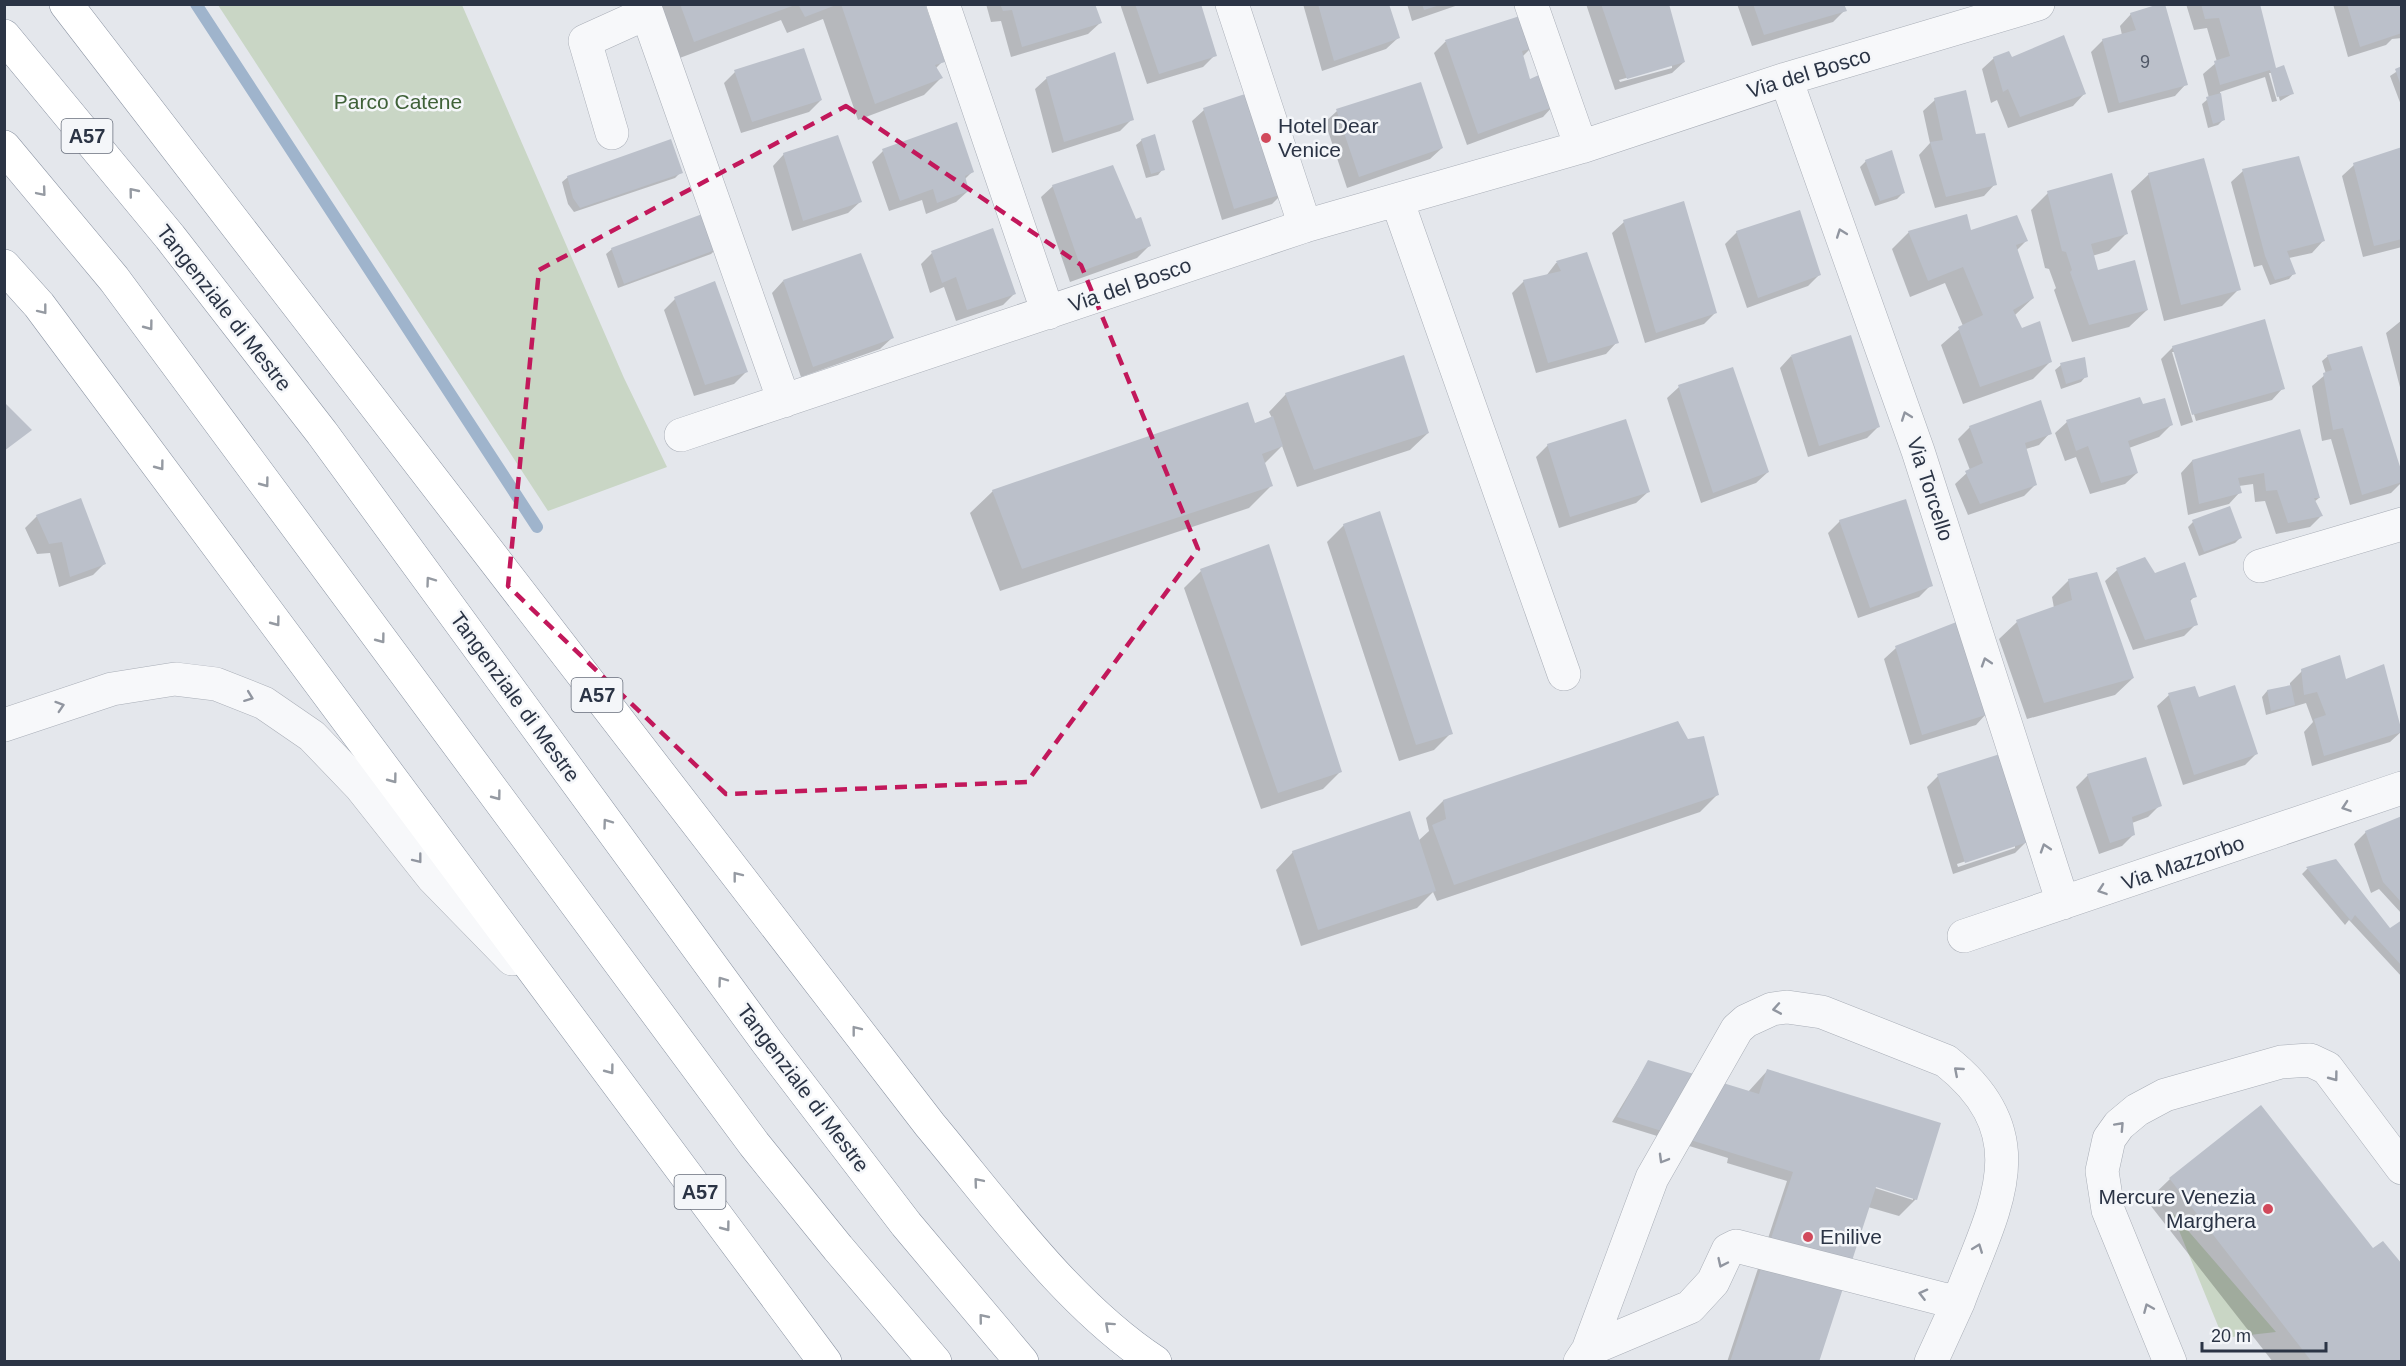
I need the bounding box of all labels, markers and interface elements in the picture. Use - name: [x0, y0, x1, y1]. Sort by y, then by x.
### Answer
- street label: Via del Bosco: [1744, 43, 1873, 102]
- house number: 9: [2140, 52, 2150, 72]
- park label: Parco Catene: [334, 90, 462, 113]
- place label: Hotel Dear Venice: [1278, 114, 1378, 161]
- road number: A57: [62, 119, 112, 153]
- marker: Hotel Dear Venice: [1259, 131, 1273, 145]
- one-way arrow: [34, 185, 45, 196]
- one-way arrow: [130, 188, 141, 199]
- street label: Tangenziale di Mestre: [152, 220, 296, 395]
- one-way arrow: [1835, 228, 1848, 239]
- street label: Via del Bosco: [1066, 253, 1194, 316]
- one-way arrow: [35, 303, 46, 314]
- one-way arrow: [141, 320, 152, 331]
- one-way arrow: [1901, 412, 1914, 422]
- street label: Via Torcello: [1903, 434, 1958, 544]
- one-way arrow: [152, 459, 163, 470]
- one-way arrow: [257, 476, 268, 487]
- one-way arrow: [426, 577, 437, 588]
- street label: Tangenziale di Mestre: [446, 607, 585, 786]
- one-way arrow: [269, 616, 280, 627]
- one-way arrow: [373, 633, 384, 644]
- one-way arrow: [1981, 657, 1993, 668]
- road number: A57: [572, 678, 622, 712]
- one-way arrow: [243, 689, 253, 702]
- one-way arrow: [54, 701, 65, 713]
- one-way arrow: [385, 772, 396, 783]
- one-way arrow: [489, 790, 500, 801]
- one-way arrow: [2341, 800, 2352, 813]
- one-way arrow: [603, 819, 614, 830]
- street label: Via Mazzorbo: [2119, 831, 2247, 894]
- one-way arrow: [2040, 843, 2053, 854]
- one-way arrow: [410, 852, 421, 863]
- one-way arrow: [733, 871, 744, 882]
- one-way arrow: [2097, 883, 2108, 896]
- one-way arrow: [719, 976, 730, 987]
- street label: Tangenziale di Mestre: [733, 999, 874, 1176]
- one-way arrow: [1772, 1002, 1782, 1015]
- one-way arrow: [853, 1026, 864, 1037]
- one-way arrow: [602, 1064, 613, 1075]
- one-way arrow: [1954, 1068, 1965, 1079]
- one-way arrow: [2326, 1071, 2337, 1082]
- one-way arrow: [2113, 1122, 2124, 1133]
- one-way arrow: [1659, 1153, 1670, 1163]
- road number: A57: [674, 1175, 726, 1209]
- one-way arrow: [974, 1178, 985, 1189]
- place label: Mercure Venezia Marghera: [2098, 1185, 2256, 1232]
- marker: Mercure Venezia Marghera: [2261, 1202, 2275, 1216]
- one-way arrow: [718, 1220, 729, 1231]
- place label: Enilive: [1820, 1225, 1882, 1248]
- marker: Enilive: [1801, 1230, 1815, 1244]
- one-way arrow: [1971, 1244, 1984, 1254]
- one-way arrow: [1718, 1257, 1730, 1268]
- one-way arrow: [1918, 1289, 1928, 1301]
- one-way arrow: [2143, 1303, 2155, 1314]
- one-way arrow: [979, 1314, 990, 1325]
- scale bar: [2202, 1315, 2326, 1353]
- one-way arrow: [1106, 1322, 1116, 1333]
- text: 20 m: [2211, 1326, 2251, 1346]

